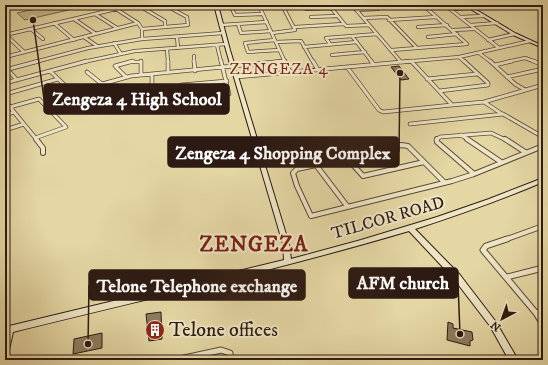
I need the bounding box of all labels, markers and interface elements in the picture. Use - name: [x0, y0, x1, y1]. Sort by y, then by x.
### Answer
- district label: ZENGEZA 4: [229, 59, 329, 79]
- callout: Zengeza 4 High School: [44, 84, 229, 114]
- text: Zengeza 4 High School: [52, 89, 222, 111]
- callout: Zengeza 4 Shopping Complex: [168, 137, 399, 167]
- text: Zengeza 4 Shopping Complex: [175, 143, 391, 165]
- street label: TILCOR ROAD: [329, 191, 447, 245]
- district label: ZENGEZA: [200, 232, 308, 258]
- callout: AFM church: [349, 268, 458, 298]
- callout: Telone Telephone exchange: [89, 270, 305, 300]
- text: AFM church: [356, 273, 450, 295]
- text: Telone Telephone exchange: [96, 276, 298, 298]
- north arrow: [482, 299, 522, 339]
- place label: Telone offices: [169, 318, 278, 343]
- text: N: [488, 318, 504, 334]
- building icon: Telone offices: [144, 319, 166, 341]

